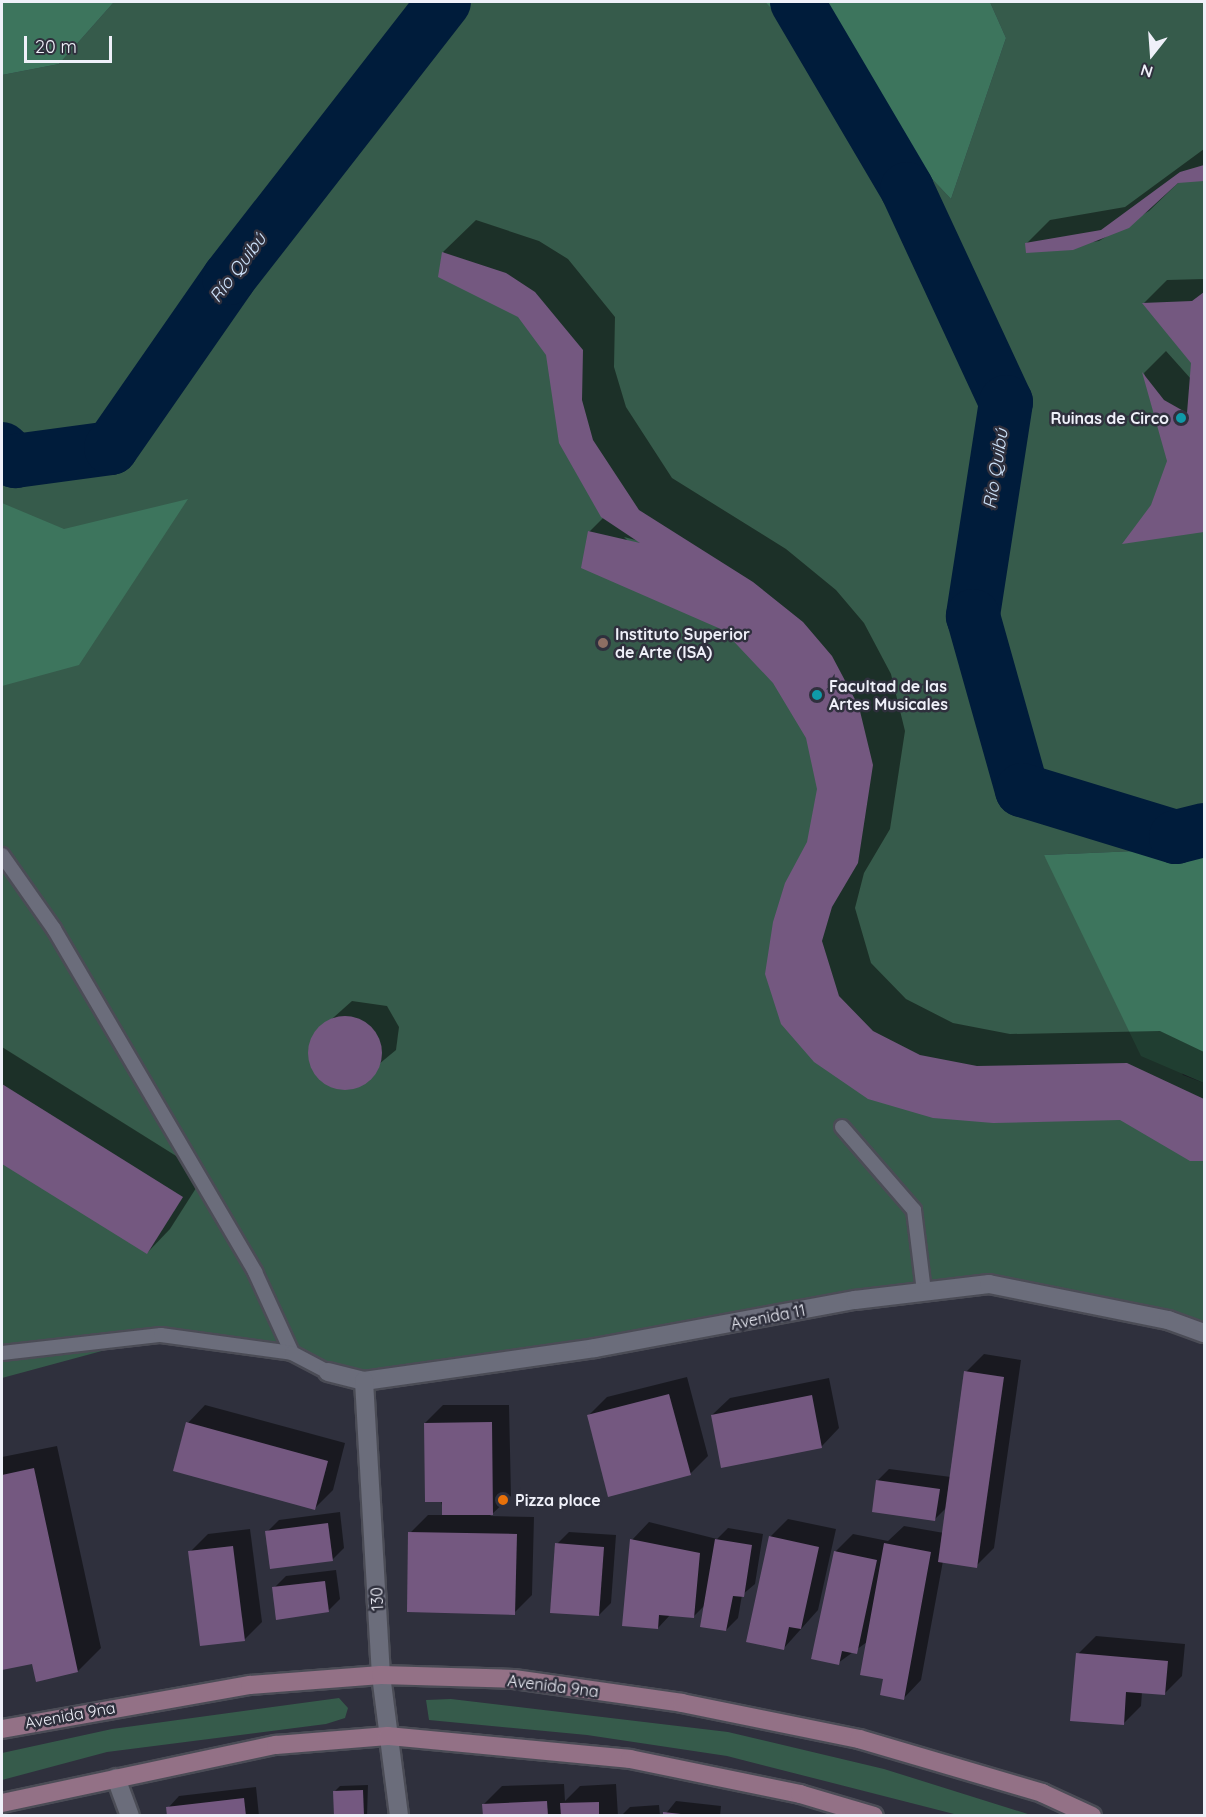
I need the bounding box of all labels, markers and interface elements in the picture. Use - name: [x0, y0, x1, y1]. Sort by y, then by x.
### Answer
- scale bar: [27, 24, 116, 62]
- north arrow: [1122, 24, 1182, 84]
- text: 20 m: [35, 35, 77, 58]
- text: N: [1138, 60, 1155, 82]
- water label: Río Quibú: [205, 229, 271, 307]
- place label: Ruinas de Circo: [1051, 408, 1169, 428]
- marker: Ruinas de Circo: [1174, 411, 1188, 425]
- water label: Río Quibú: [979, 427, 1013, 511]
- place label: Instituto Superior de Arte (ISA): [615, 624, 750, 662]
- marker: Instituto Superior de Arte (ISA): [596, 636, 610, 650]
- place label: Facultad de las Artes Musicales: [829, 676, 948, 714]
- marker: Facultad de las Artes Musicales: [810, 688, 824, 702]
- street label: Avenida 11: [729, 1300, 807, 1334]
- place label: Pizza place: [515, 1490, 601, 1510]
- marker: Pizza place: [496, 1493, 510, 1507]
- street label: 130: [367, 1587, 387, 1611]
- street label: Avenida 9na: [506, 1671, 600, 1701]
- street label: Avenida 9na: [23, 1698, 117, 1732]

